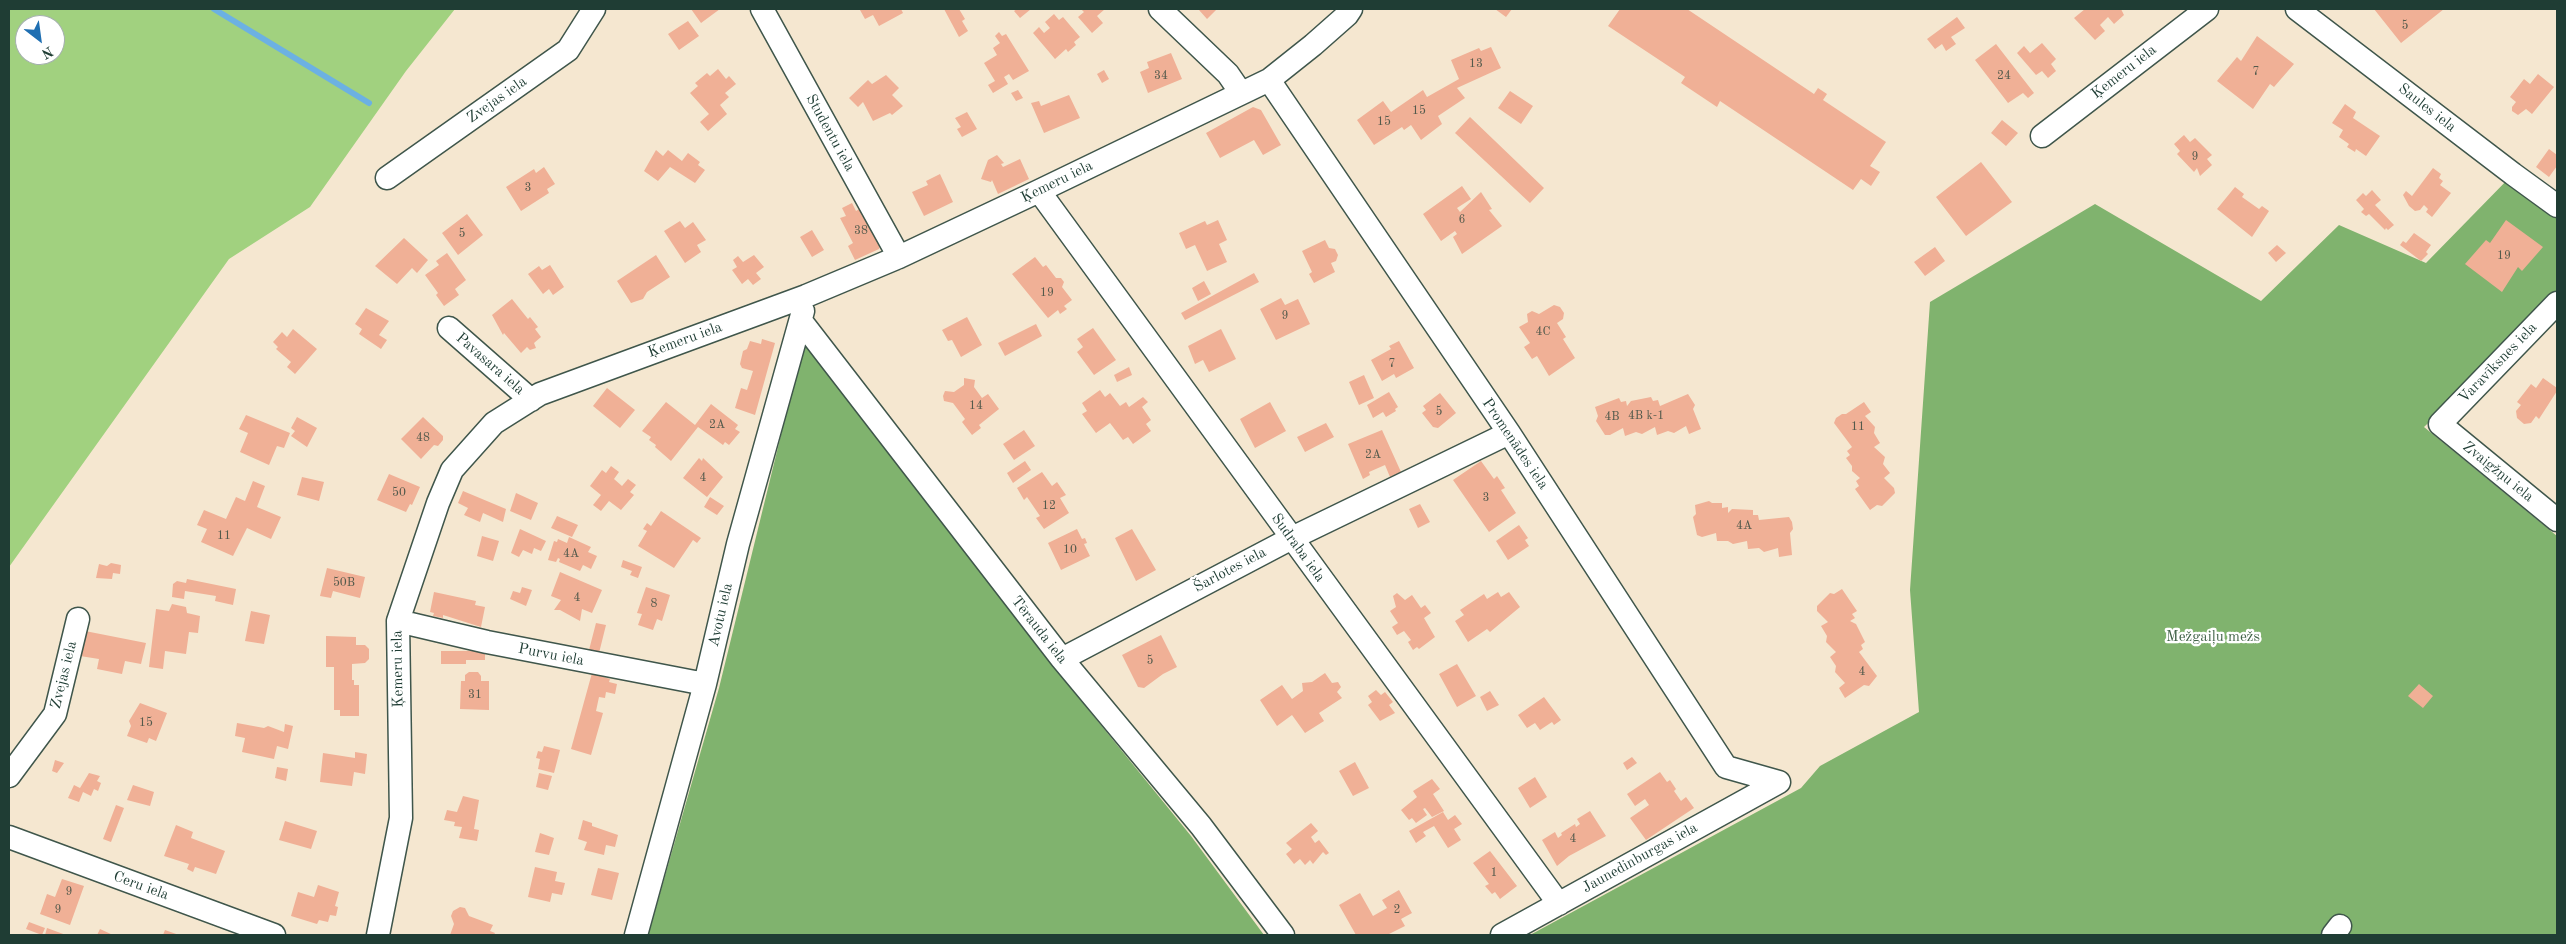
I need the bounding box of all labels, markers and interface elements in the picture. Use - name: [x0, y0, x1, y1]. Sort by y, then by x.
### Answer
- north arrow: [15, 15, 65, 65]
- house number: 5: [2402, 19, 2408, 33]
- street label: Ķemeru iela: [2088, 41, 2160, 103]
- text: N: [39, 43, 55, 61]
- house number: 13: [1469, 57, 1483, 71]
- house number: 7: [2253, 65, 2259, 79]
- house number: 34: [1154, 69, 1168, 83]
- house number: 24: [1997, 69, 2011, 83]
- street label: Zvejas iela: [463, 73, 531, 127]
- street label: Saules iela: [2394, 80, 2460, 136]
- street label: Studentu iela: [801, 91, 859, 175]
- house number: 15: [1412, 104, 1426, 118]
- house number: 15: [1377, 115, 1391, 129]
- house number: 9: [2192, 150, 2198, 164]
- street label: Ķemeru iela: [1018, 157, 1096, 207]
- house number: 3: [525, 181, 531, 195]
- house number: 6: [1459, 213, 1465, 227]
- house number: 38: [854, 224, 868, 238]
- house number: 5: [459, 227, 465, 241]
- house number: 19: [2497, 249, 2511, 263]
- house number: 19: [1040, 286, 1054, 300]
- house number: 9: [1282, 309, 1288, 323]
- street label: Ķemeru iela: [645, 318, 725, 362]
- street label: Varavīksnes iela: [2455, 319, 2541, 407]
- house number: 4C: [1536, 325, 1550, 339]
- street label: Pavasara iela: [452, 329, 528, 399]
- house number: 7: [1389, 357, 1395, 371]
- street label: Promenādes iela: [1478, 395, 1552, 493]
- house number: 14: [969, 399, 983, 413]
- house number: 5: [1436, 405, 1442, 419]
- house number: 4B k-1: [1628, 409, 1664, 423]
- house number: 4B: [1604, 410, 1620, 424]
- house number: 2A: [709, 418, 725, 432]
- house number: 11: [1851, 420, 1865, 434]
- house number: 48: [416, 431, 430, 445]
- street label: Zvaigžņu iela: [2459, 438, 2537, 506]
- house number: 2A: [1365, 448, 1381, 462]
- house number: 4: [700, 471, 706, 485]
- house number: 50: [392, 486, 406, 500]
- house number: 3: [1483, 491, 1489, 505]
- house number: 12: [1042, 499, 1056, 513]
- street label: Sudraba iela: [1267, 510, 1329, 586]
- house number: 4A: [1736, 519, 1752, 533]
- house number: 11: [217, 529, 231, 543]
- house number: 10: [1063, 543, 1077, 557]
- street label: Šarlotes iela: [1191, 543, 1269, 597]
- house number: 4A: [563, 547, 579, 561]
- house number: 50B: [333, 576, 355, 590]
- street label: Avotu iela: [705, 581, 737, 649]
- house number: 4: [574, 591, 580, 605]
- street label: Tērauda iela: [1007, 593, 1071, 667]
- house number: 8: [651, 597, 657, 611]
- park label: Mežgaiļu mežs: [2166, 628, 2260, 646]
- street label: Ķemeru iela: [388, 630, 408, 708]
- street label: Zvejas iela: [47, 639, 81, 711]
- street label: Purvu iela: [516, 640, 586, 670]
- house number: 5: [1147, 654, 1153, 668]
- house number: 4: [1859, 665, 1865, 679]
- house number: 31: [468, 688, 482, 702]
- house number: 15: [139, 716, 153, 730]
- street label: Jaunedinburgas iela: [1579, 819, 1701, 897]
- house number: 4: [1570, 832, 1576, 846]
- house number: 1: [1491, 866, 1497, 880]
- street label: Ceru iela: [111, 868, 171, 904]
- house number: 9: [66, 885, 72, 899]
- house number: 9: [55, 903, 61, 917]
- house number: 2: [1394, 903, 1400, 917]

